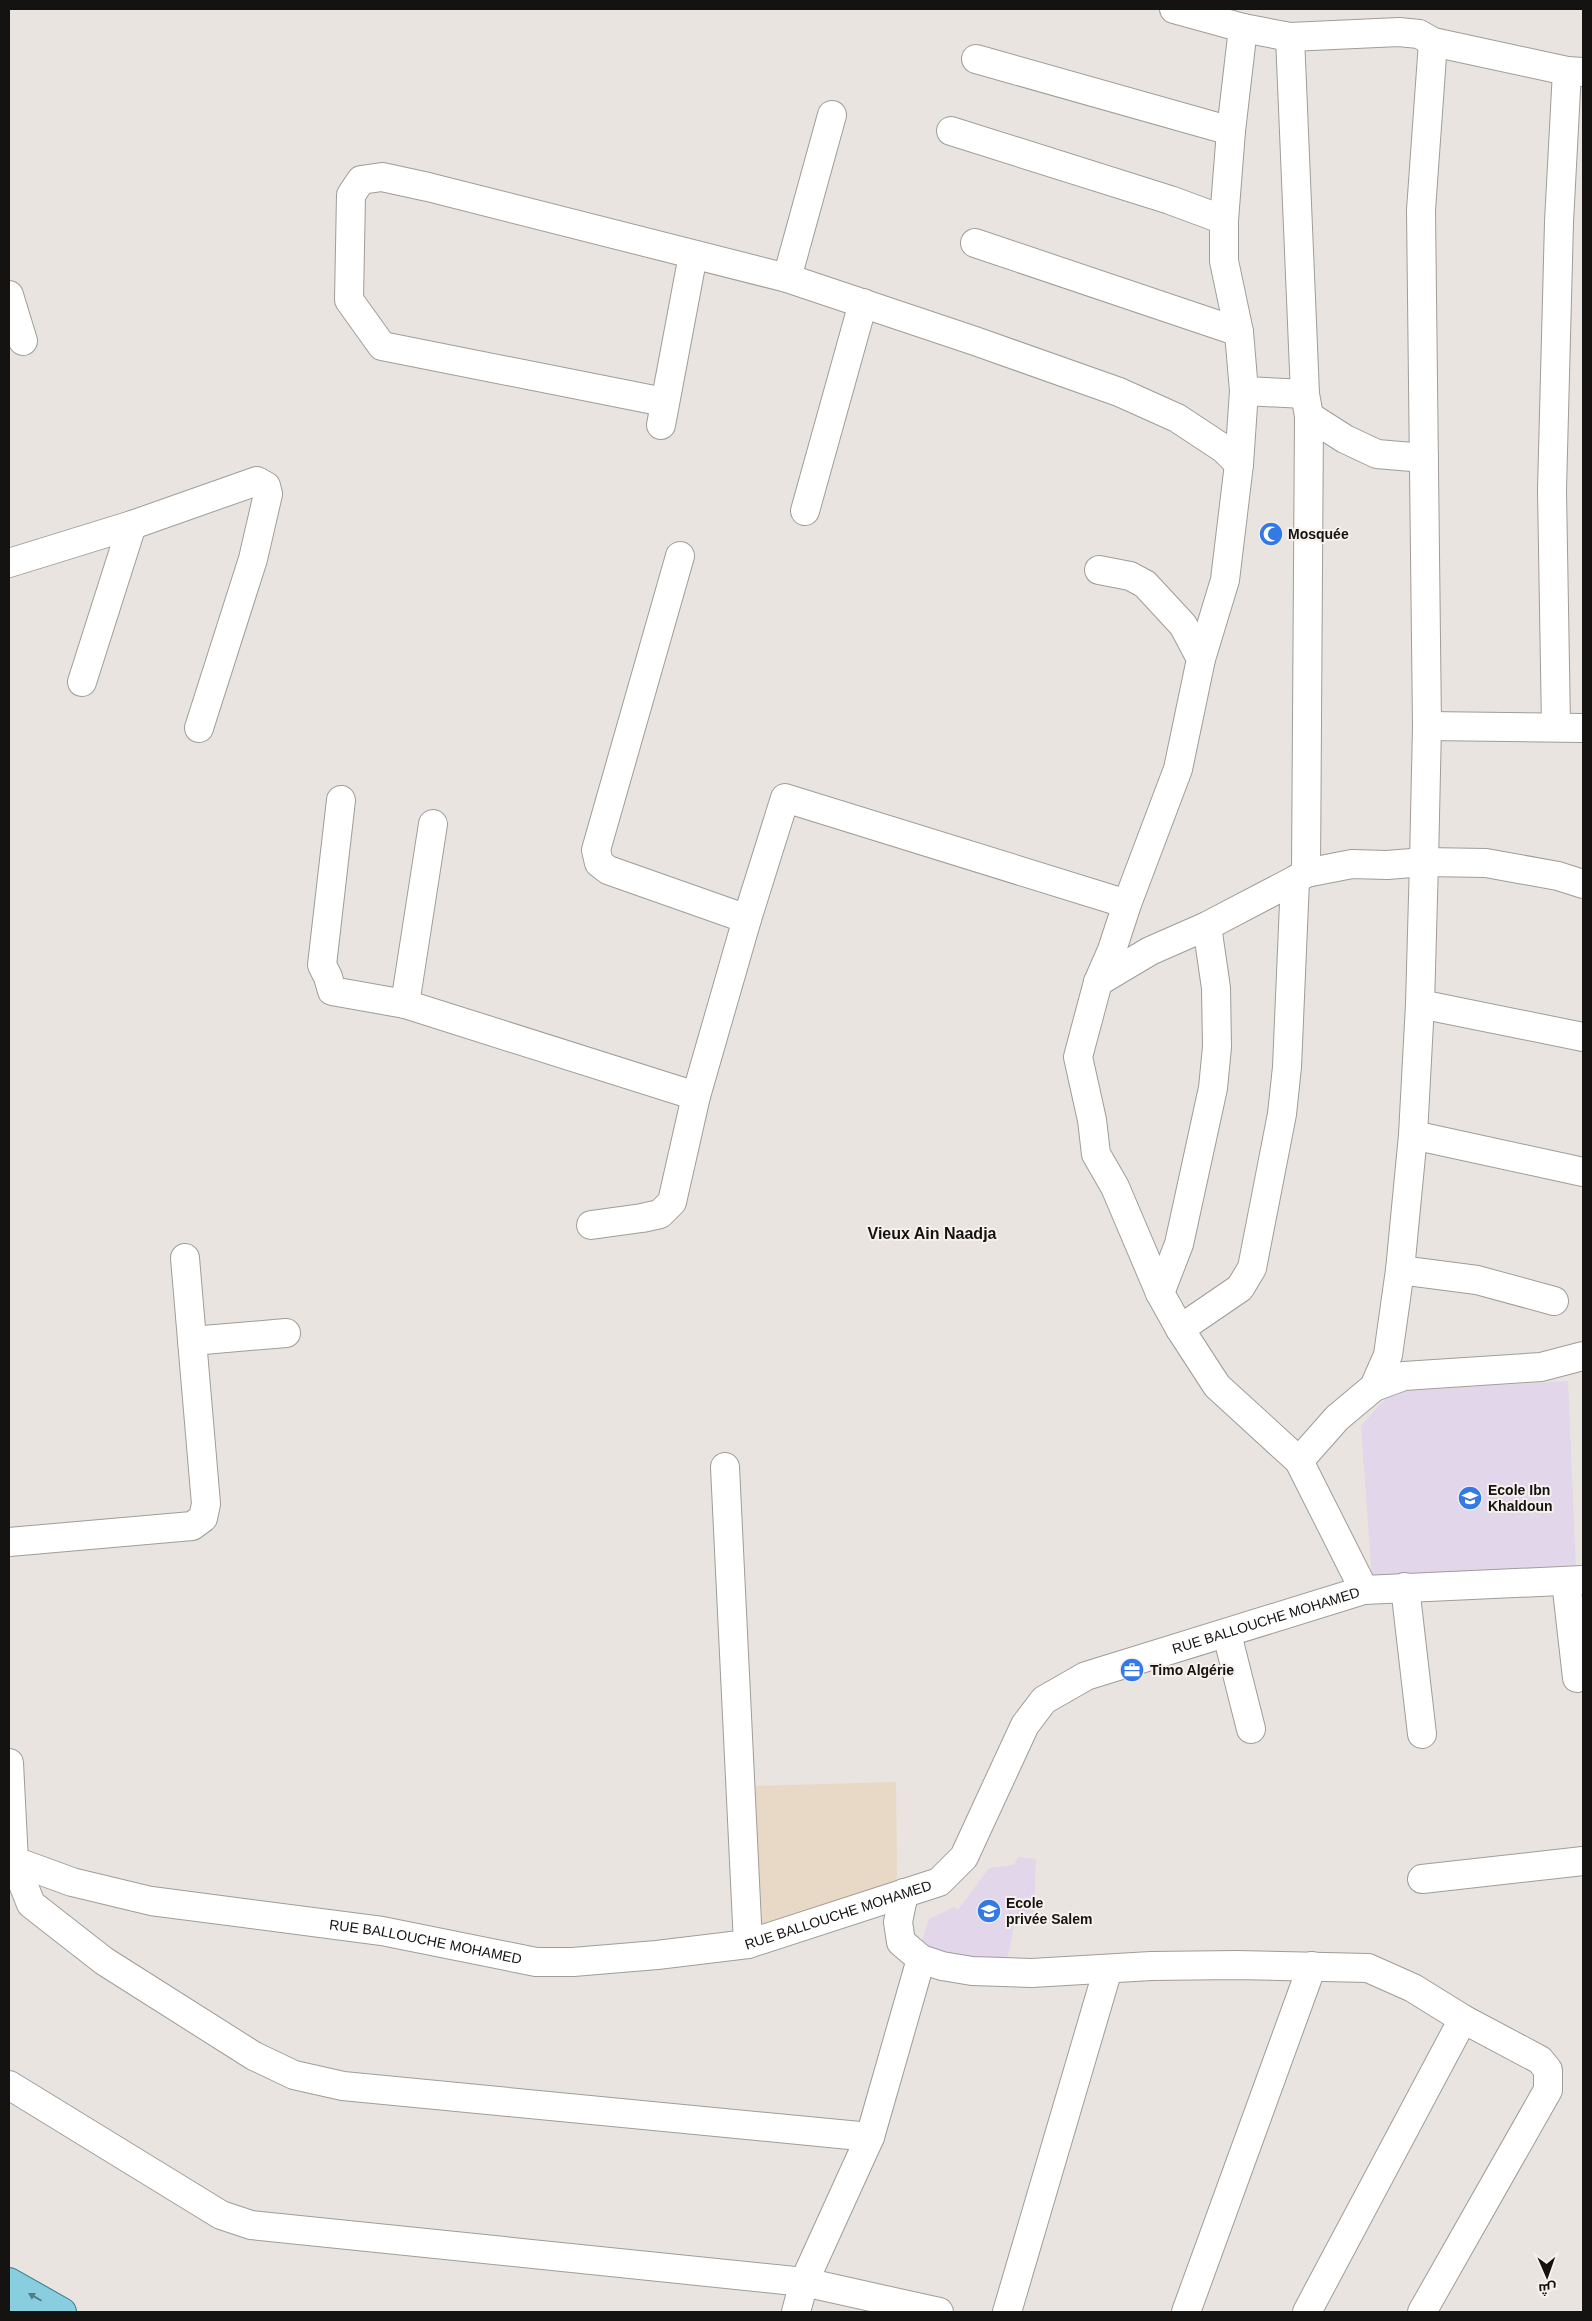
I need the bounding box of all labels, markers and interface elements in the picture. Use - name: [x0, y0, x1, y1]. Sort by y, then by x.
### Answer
- mosque icon: Mosquée: [1258, 521, 1284, 547]
- place label: Mosquée: [1288, 526, 1349, 542]
- district label: Vieux Ain Naadja: [868, 1225, 997, 1242]
- place label: Ecole Ibn Khaldoun: [1488, 1482, 1553, 1514]
- school or university icon: Ecole Ibn Khaldoun: [1457, 1485, 1483, 1511]
- street label: RUE BALLOUCHE MOHAMED: [1170, 1584, 1362, 1657]
- office icon: Timo Algérie: [1119, 1657, 1145, 1683]
- place label: Timo Algérie: [1150, 1662, 1234, 1678]
- street label: RUE BALLOUCHE MOHAMED: [743, 1877, 933, 1953]
- place label: Ecole privée Salem: [1006, 1895, 1092, 1927]
- school or university icon: Ecole privée Salem: [976, 1898, 1002, 1924]
- street label: RUE BALLOUCHE MOHAMED: [328, 1916, 523, 1967]
- north arrow: [1522, 2251, 1572, 2301]
- text: ش: [1538, 2280, 1557, 2297]
- one-way arrow: [28, 2293, 43, 2301]

